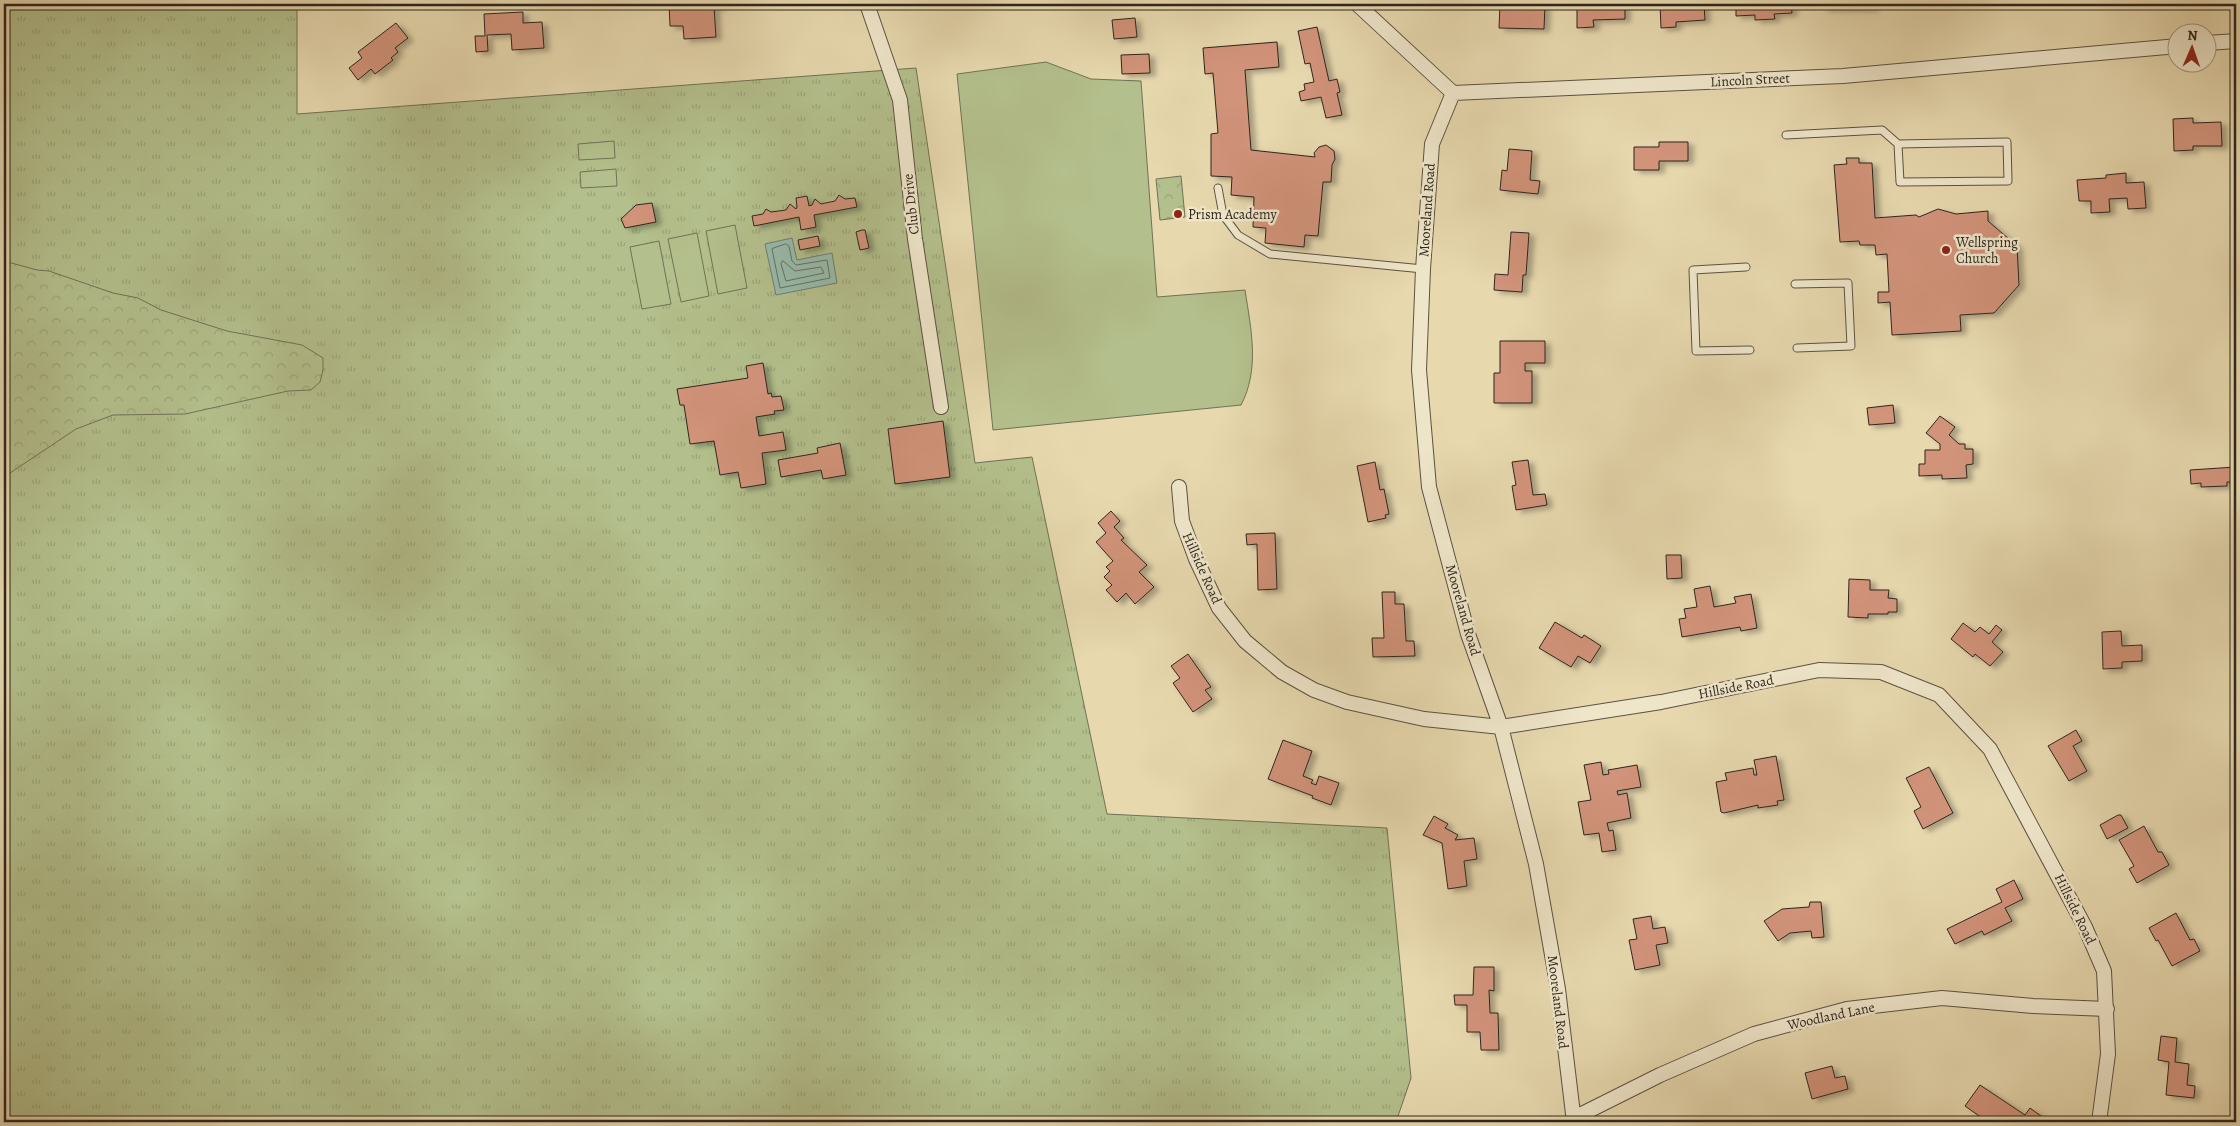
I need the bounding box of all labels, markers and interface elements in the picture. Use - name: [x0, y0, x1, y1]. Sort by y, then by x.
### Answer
- north arrow: [2168, 22, 2218, 72]
- text: N: [2187, 26, 2198, 45]
- street label: Lincoln Street: [1710, 68, 1791, 92]
- street label: Mooreland Road: [1414, 162, 1440, 258]
- street label: Club Drive: [898, 173, 924, 235]
- place label: Prism Academy: [1188, 205, 1277, 224]
- marker: Prism Academy: [1172, 208, 1184, 220]
- place label: Wellspring Church: [1955, 233, 2018, 268]
- marker: Wellspring Church: [1940, 244, 1952, 256]
- street label: Hillside Road: [1178, 529, 1226, 607]
- street label: Mooreland Road: [1441, 562, 1485, 658]
- street label: Hillside Road: [1697, 670, 1776, 704]
- street label: Hillside Road: [2050, 870, 2101, 948]
- street label: Mooreland Road: [1543, 954, 1573, 1050]
- street label: Woodland Lane: [1785, 997, 1876, 1035]

